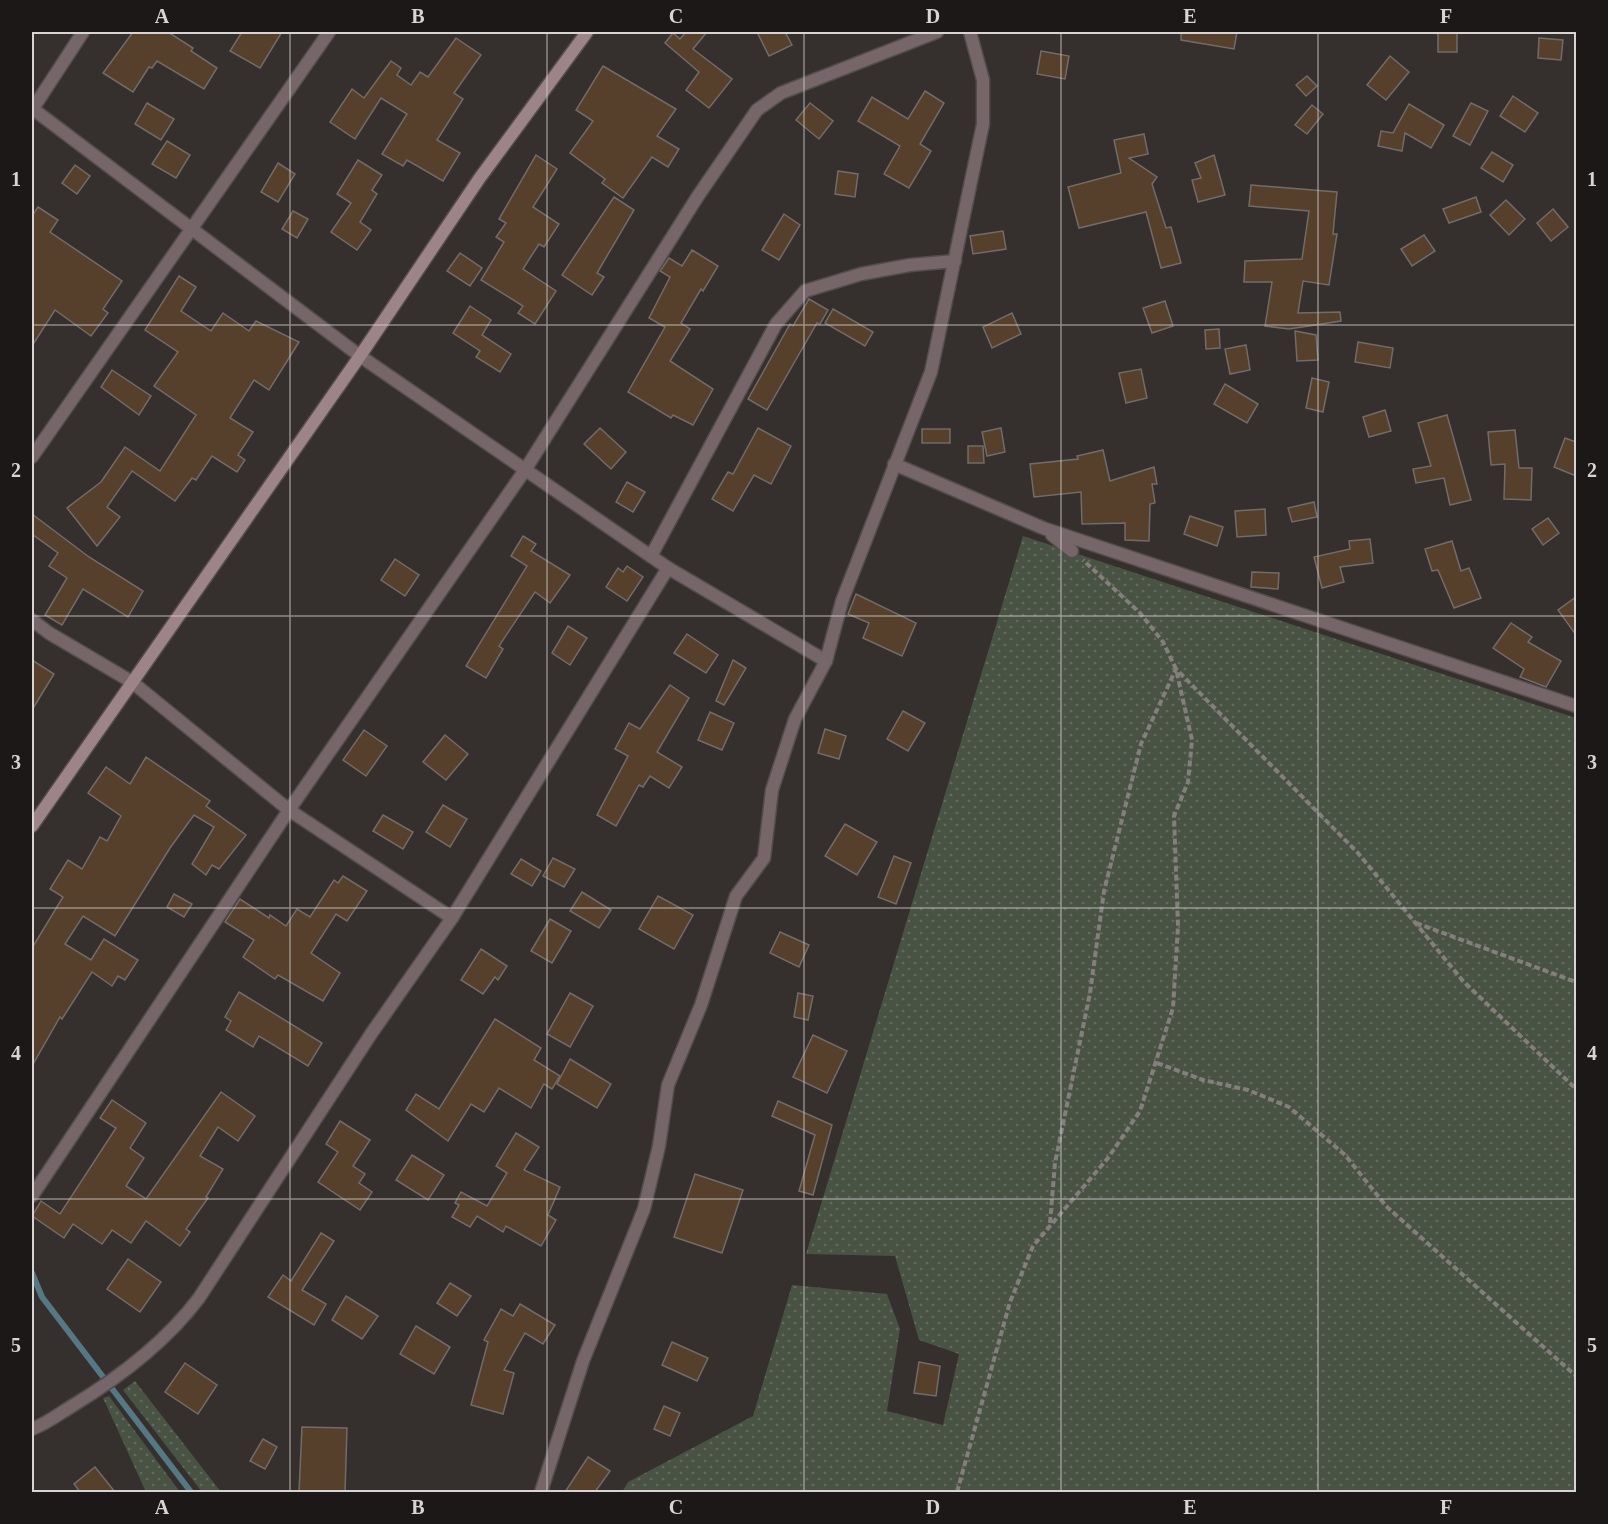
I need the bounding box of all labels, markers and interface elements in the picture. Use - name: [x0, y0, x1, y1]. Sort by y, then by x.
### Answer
- text: A: [155, 5, 170, 27]
- text: B: [411, 5, 425, 27]
- text: C: [669, 5, 683, 27]
- text: D: [926, 5, 940, 27]
- text: E: [1183, 5, 1197, 27]
- text: F: [1440, 5, 1452, 27]
- text: 1: [11, 168, 21, 190]
- text: 1: [1587, 168, 1597, 190]
- text: 2: [11, 459, 21, 481]
- text: 2: [1587, 459, 1597, 481]
- text: 3: [11, 751, 21, 773]
- text: 3: [1587, 751, 1597, 773]
- text: 4: [11, 1042, 21, 1064]
- text: 4: [1587, 1042, 1597, 1064]
- text: 5: [11, 1334, 21, 1356]
- text: 5: [1587, 1334, 1597, 1356]
- text: A: [155, 1496, 170, 1518]
- text: B: [411, 1496, 425, 1518]
- text: C: [669, 1496, 683, 1518]
- text: D: [926, 1496, 940, 1518]
- text: E: [1183, 1496, 1197, 1518]
- text: F: [1440, 1496, 1452, 1518]

